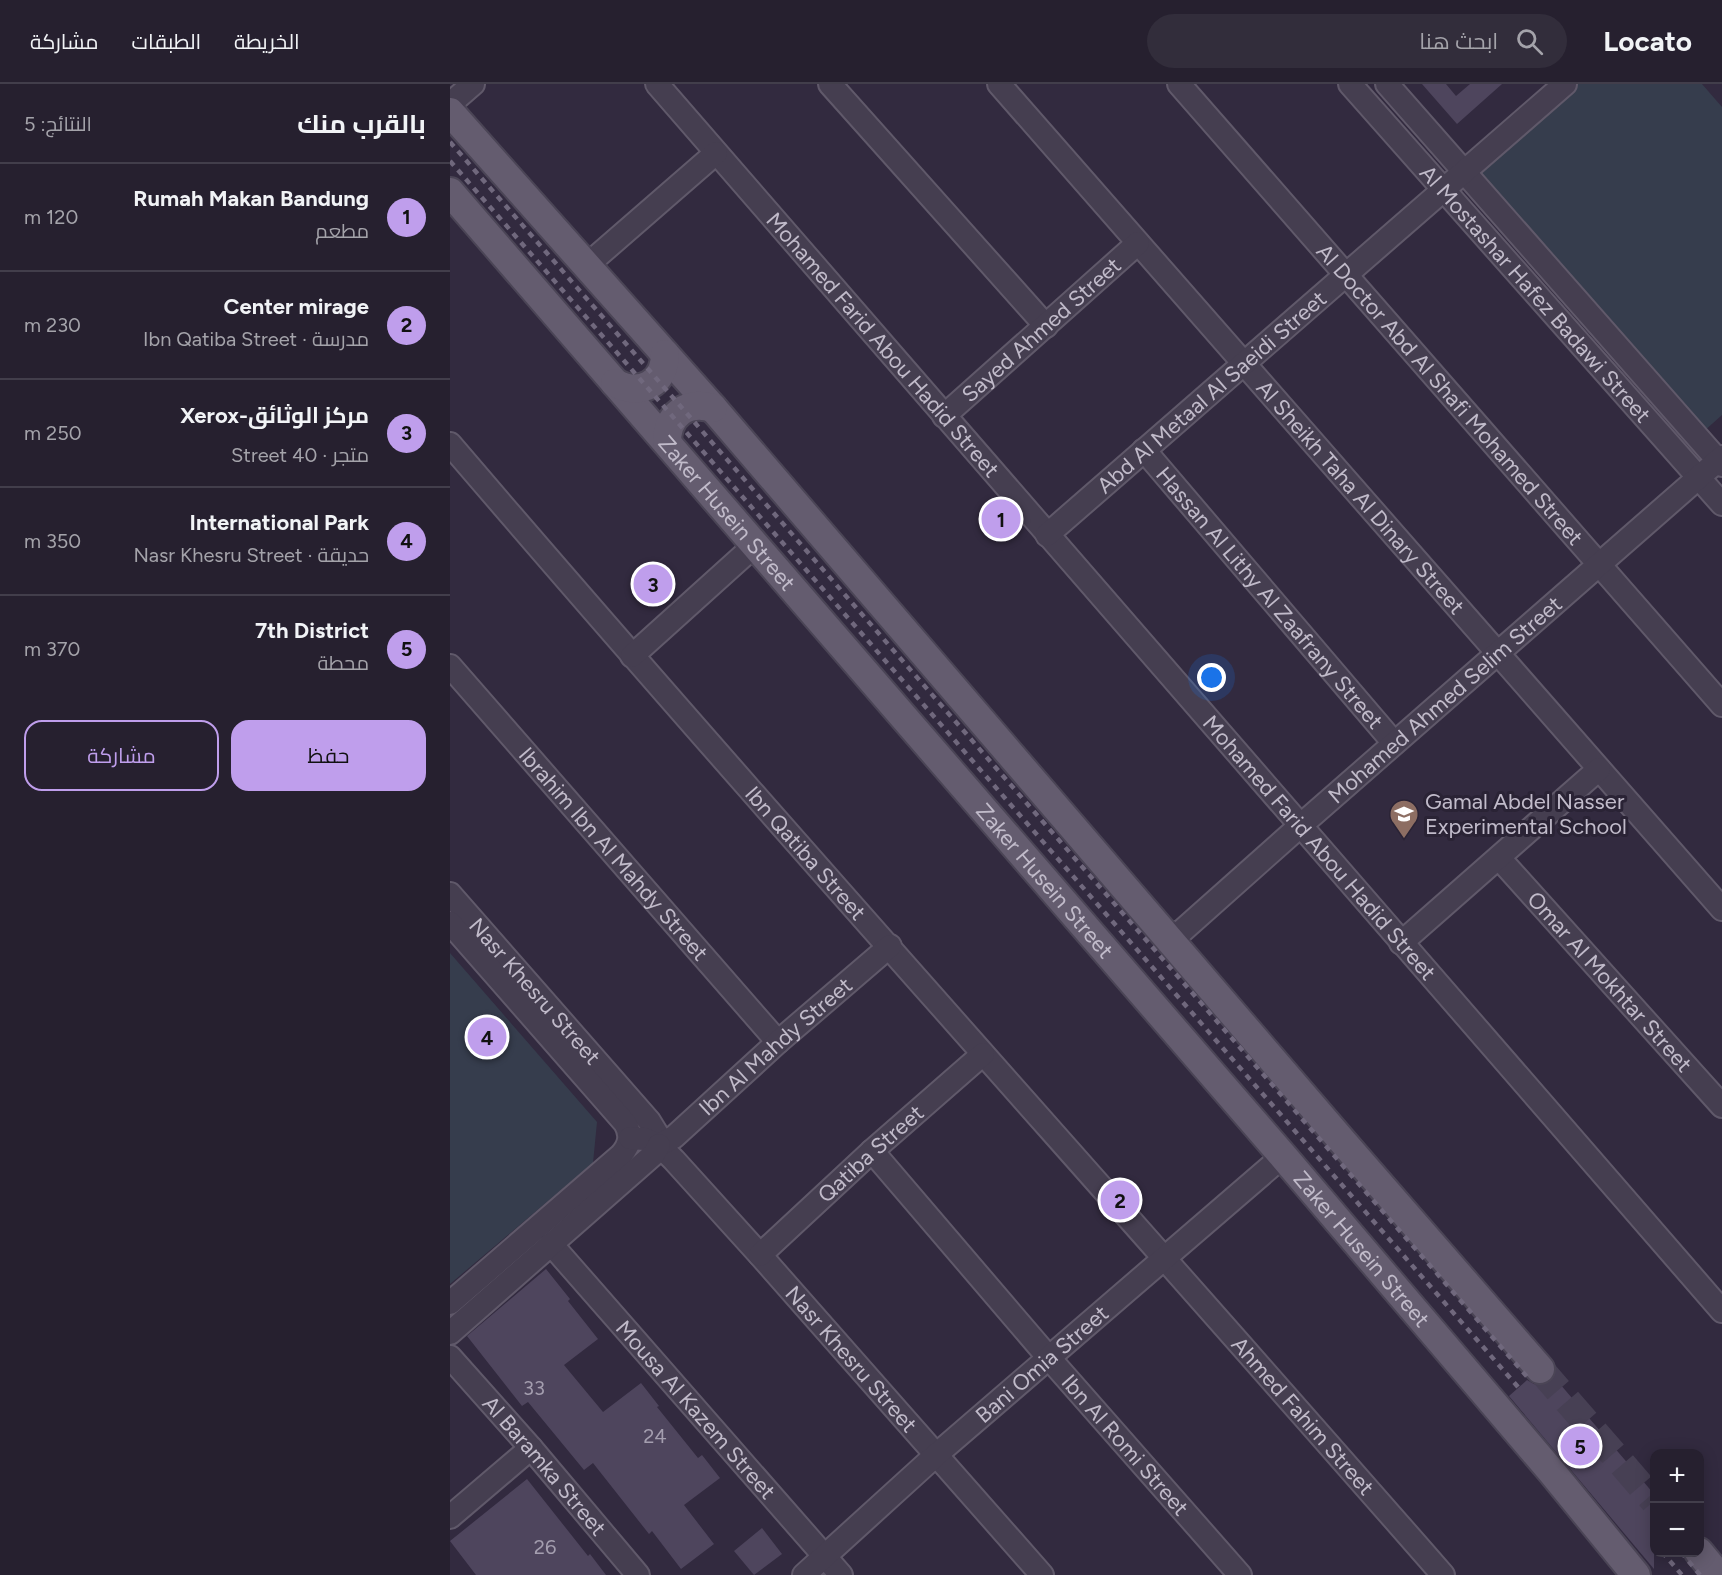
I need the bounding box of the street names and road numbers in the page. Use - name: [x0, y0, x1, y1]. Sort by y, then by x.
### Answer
- street label: Al Mostashar Hafez Badawi Street: [1414, 160, 1656, 428]
- street label: Mohamed Farid Abou Hadid Street: [760, 207, 1005, 483]
- street label: Al Doctor Abd Al Shafi Mohamed Street: [1311, 238, 1589, 551]
- street label: Sayed Ahmed Street: [956, 252, 1127, 408]
- street label: Abd Al Metaal Al Saeidi Street: [1092, 285, 1332, 499]
- street label: Al Sheikh Taha Al Dinary Street: [1251, 375, 1470, 620]
- street label: Zaker Husein Street: [652, 430, 801, 596]
- street label: Hassan Al Lithy Al Zaafrany Street: [1150, 461, 1389, 734]
- street label: Mohamed Ahmed Selim Street: [1323, 590, 1567, 809]
- street label: Mohamed Farid Abou Hadid Street: [1197, 710, 1442, 986]
- street label: Ibrahim Ibn Al Mahdy Street: [513, 742, 714, 966]
- street label: Ibn Qatiba Street: [739, 781, 872, 926]
- street label: Zaker Husein Street: [970, 798, 1119, 964]
- street label: Omar Al Mokhtar Street: [1522, 886, 1698, 1078]
- street label: Nasr Khesru Street: [463, 912, 606, 1070]
- street label: Ibn Al Mahdy Street: [693, 972, 858, 1122]
- street label: Qatiba Street: [812, 1099, 929, 1208]
- street label: Zaker Husein Street: [1288, 1166, 1436, 1333]
- street label: Nasr Khesru Street: [779, 1280, 923, 1438]
- street label: Bani Omia Street: [970, 1300, 1114, 1429]
- street label: Mousa Al Kazem Street: [610, 1315, 781, 1505]
- street label: Ahmed Fahim Street: [1226, 1331, 1380, 1501]
- street label: Ibn Al Romi Street: [1056, 1369, 1194, 1521]
- street label: Al Baramka Street: [477, 1390, 612, 1541]

